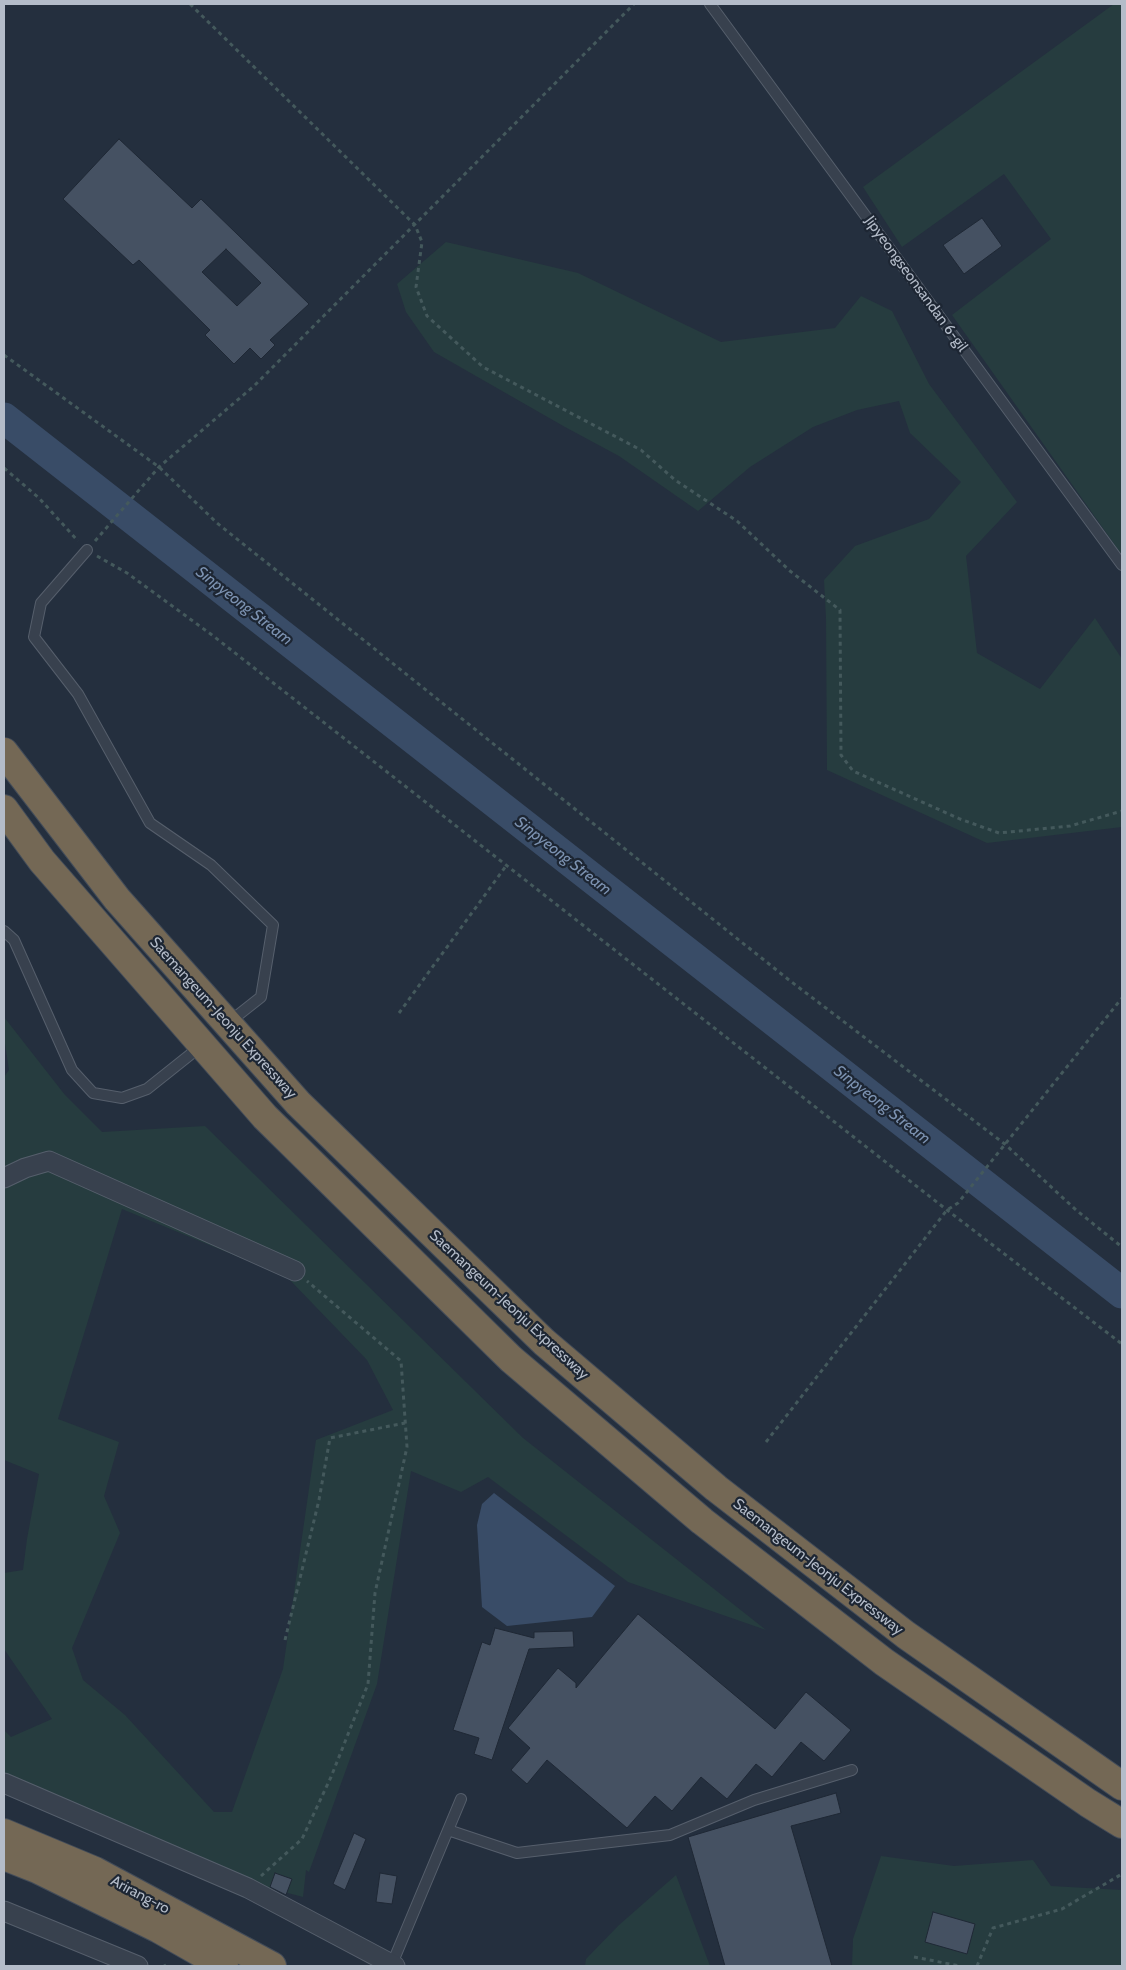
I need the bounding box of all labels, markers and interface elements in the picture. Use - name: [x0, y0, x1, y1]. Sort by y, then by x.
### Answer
- street label: Jipyeongseonsandan 6-gil: [861, 213, 971, 355]
- water label: Sinpyeong Stream: [192, 562, 296, 650]
- water label: Sinpyeong Stream: [511, 812, 615, 900]
- street label: Saemangeum-Jeonju Expressway: [146, 934, 300, 1102]
- water label: Sinpyeong Stream: [830, 1061, 934, 1149]
- street label: Saemangeum-Jeonju Expressway: [426, 1226, 592, 1384]
- street label: Saemangeum-Jeonju Expressway: [729, 1495, 907, 1639]
- street label: Arirang-ro: [108, 1872, 172, 1918]

